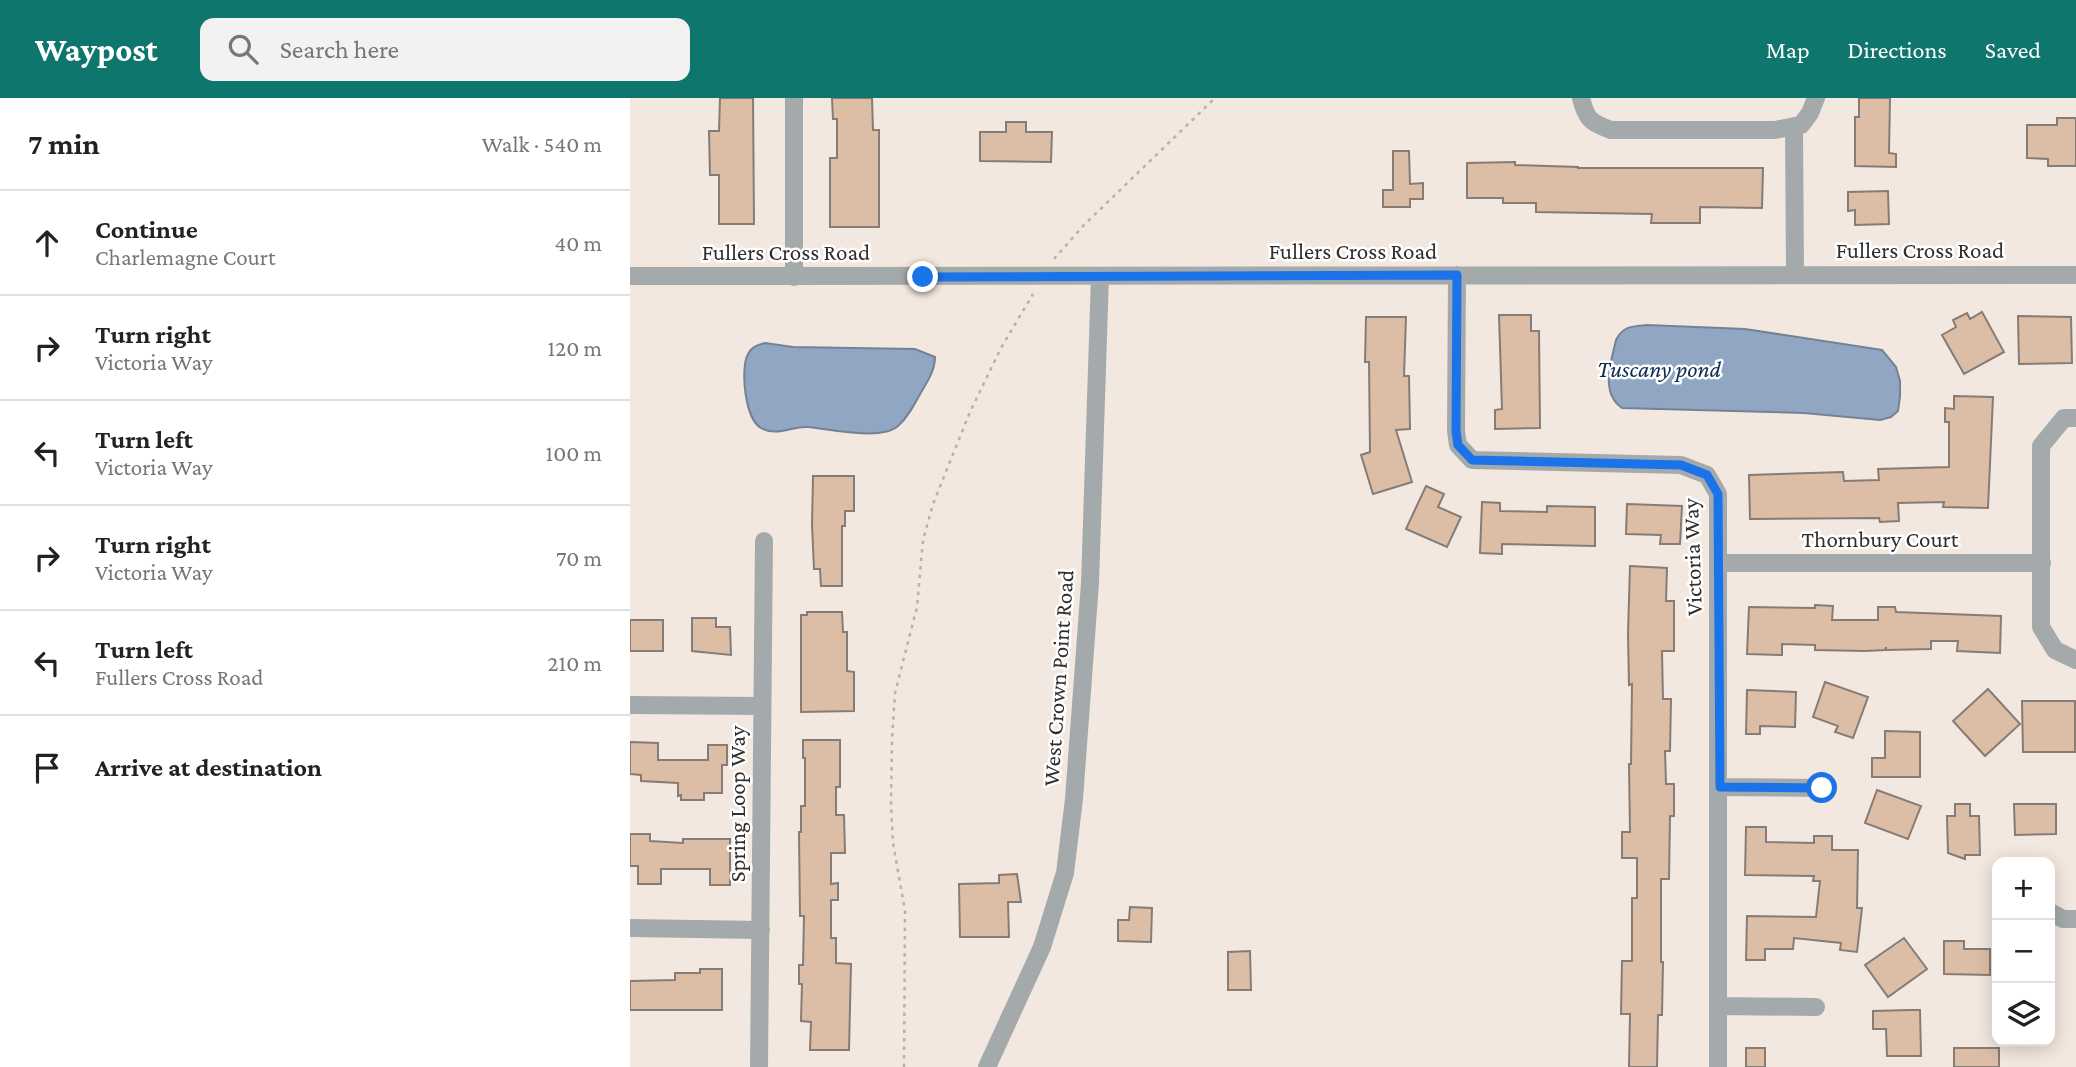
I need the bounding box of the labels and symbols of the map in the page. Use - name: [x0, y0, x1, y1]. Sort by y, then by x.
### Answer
- street label: Fullers Cross Road: [1836, 237, 2004, 263]
- street label: Fullers Cross Road: [1269, 238, 1437, 264]
- street label: Fullers Cross Road: [702, 239, 870, 265]
- route end: [907, 261, 938, 292]
- water label: Tuscany pond: [1597, 355, 1722, 382]
- street label: Victoria Way: [1677, 497, 1707, 616]
- street label: Thornbury Court: [1802, 526, 1959, 552]
- street label: West Crown Point Road: [1037, 569, 1079, 787]
- street label: Spring Loop Way: [724, 725, 750, 882]
- route start: [1806, 772, 1837, 803]

